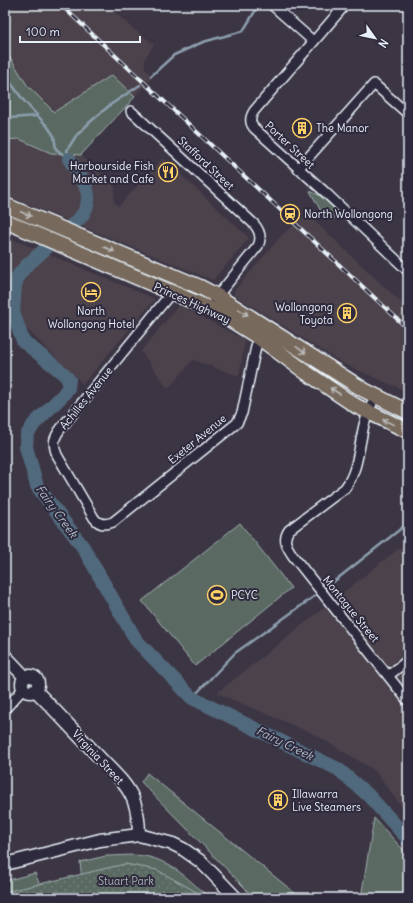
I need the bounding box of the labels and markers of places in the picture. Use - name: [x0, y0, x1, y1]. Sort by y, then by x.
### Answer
- building icon: The Manor: [291, 117, 313, 139]
- place label: The Manor: [316, 121, 369, 135]
- place label: Harbourside Fish Market and Cafe: [70, 159, 154, 186]
- restaurant icon: Harbourside Fish Market and Cafe: [157, 161, 179, 183]
- station icon: North Wollongong: [279, 203, 301, 225]
- place label: North Wollongong: [304, 207, 393, 221]
- hotel icon: North Wollongong Hotel: [80, 281, 102, 303]
- place label: Wollongong Toyota: [275, 300, 333, 327]
- building icon: Wollongong Toyota: [336, 302, 358, 324]
- place label: North Wollongong Hotel: [48, 304, 134, 331]
- sports icon: PCYC: [206, 584, 228, 606]
- place label: PCYC: [231, 588, 258, 602]
- place label: Illawarra Live Steamers: [292, 787, 361, 814]
- building icon: Illawarra Live Steamers: [267, 789, 289, 811]

